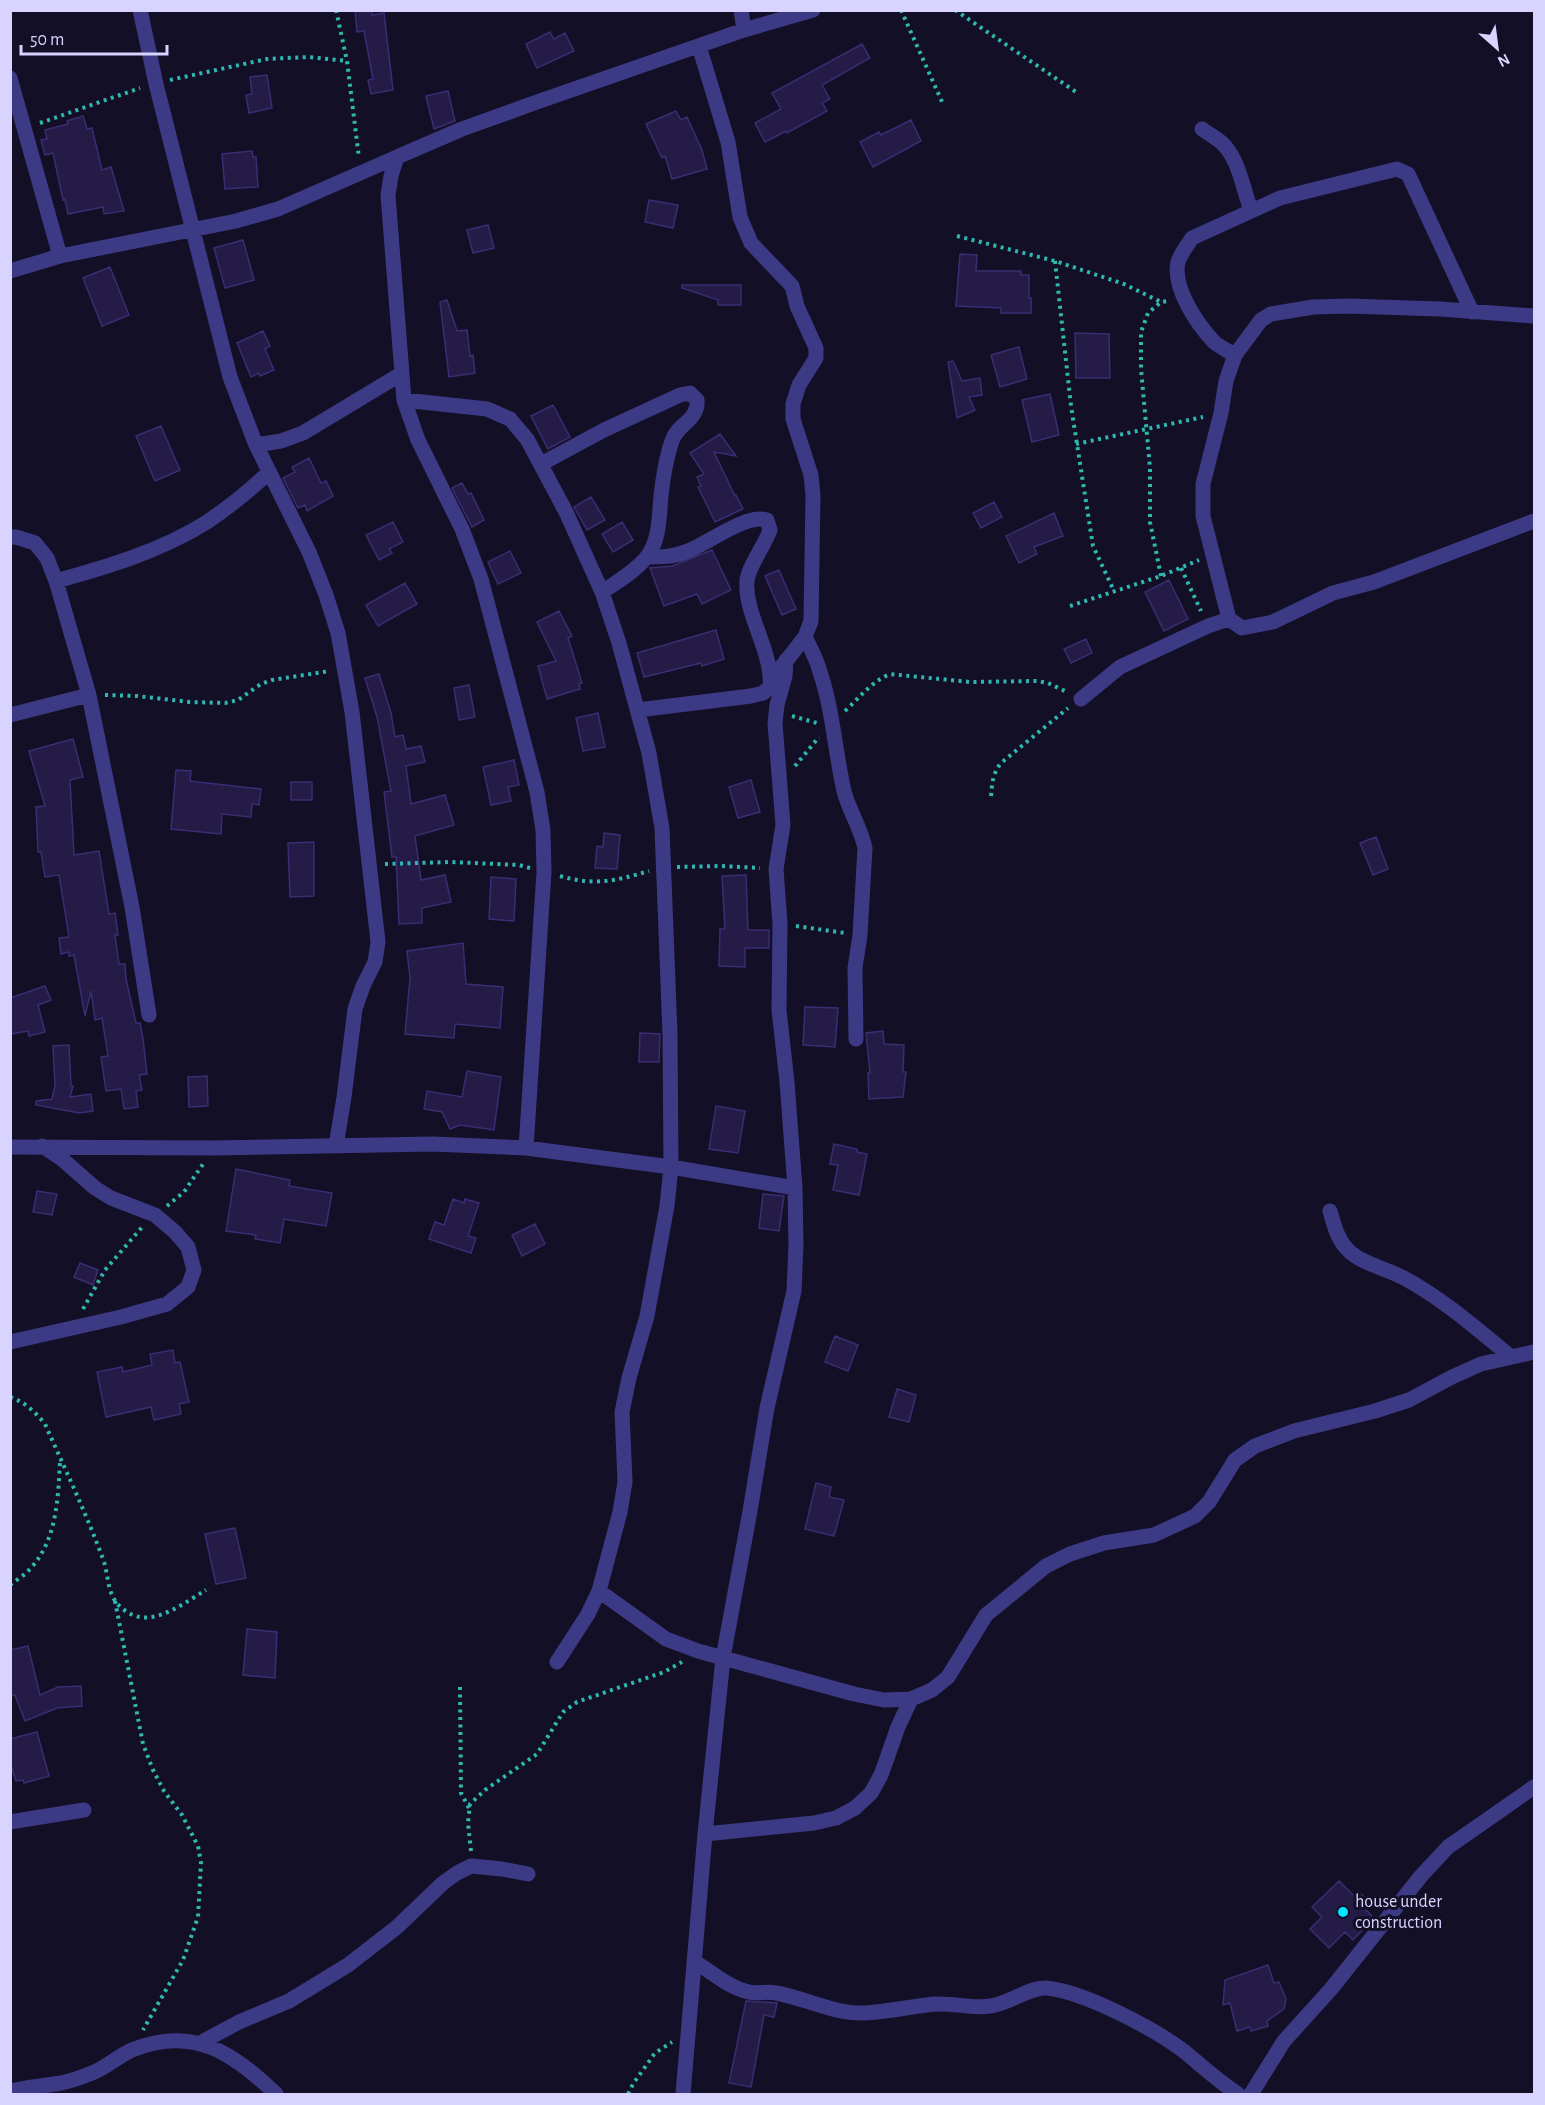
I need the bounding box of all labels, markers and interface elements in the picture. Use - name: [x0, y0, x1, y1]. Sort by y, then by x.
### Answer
- scale bar: [21, 18, 166, 56]
- north arrow: [1467, 18, 1527, 78]
- text: 50 m: [30, 31, 64, 49]
- text: N: [1495, 51, 1512, 70]
- place label: house under construction: [1355, 1893, 1442, 1932]
- marker: house under construction: [1336, 1905, 1350, 1919]

